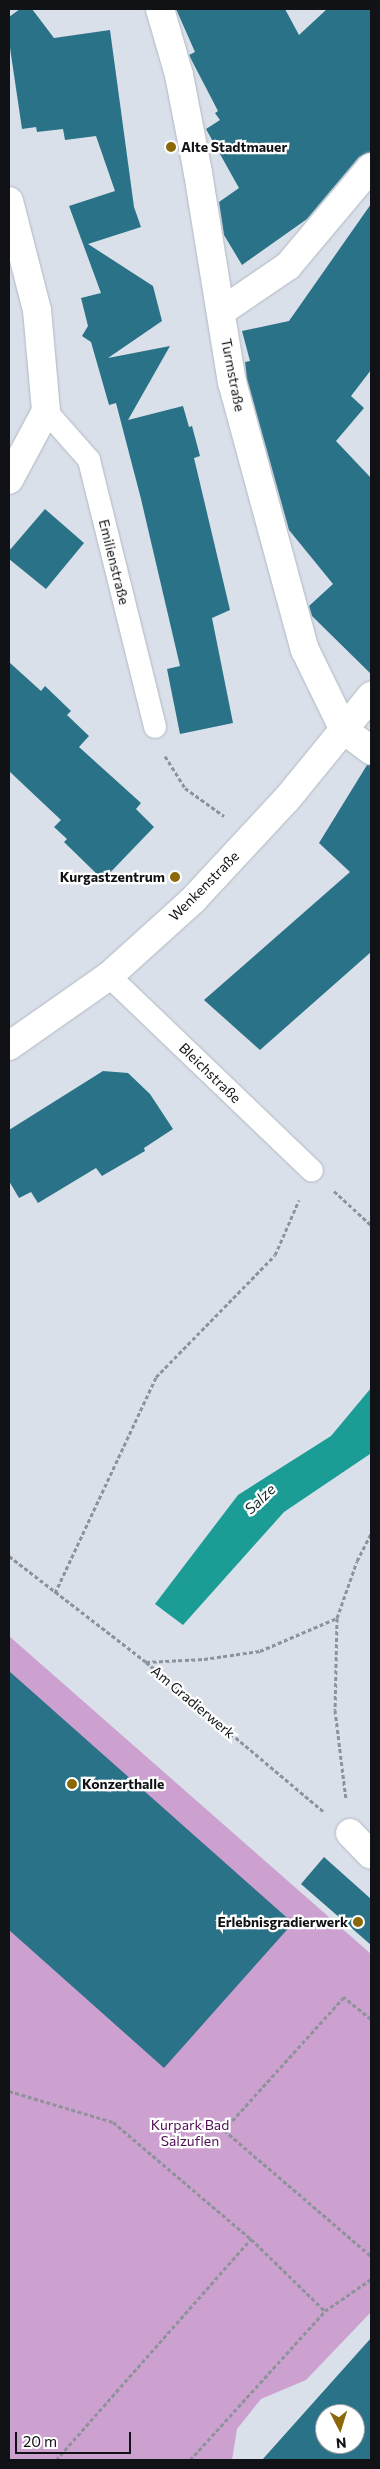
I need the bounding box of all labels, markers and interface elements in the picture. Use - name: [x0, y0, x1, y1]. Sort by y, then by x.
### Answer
- place label: Alte Stadtmauer: [181, 139, 287, 155]
- marker: Alte Stadtmauer: [165, 141, 177, 153]
- street label: Turmstraße: [218, 337, 248, 413]
- street label: Emilienstraße: [95, 518, 133, 606]
- street label: Wenkenstraße: [165, 847, 243, 925]
- place label: Kurgastzentrum: [60, 869, 165, 885]
- marker: Kurgastzentrum: [169, 871, 181, 883]
- street label: Bleichstraße: [176, 1039, 244, 1107]
- water label: Salze: [241, 1480, 279, 1518]
- street label: Am Gradierwerk: [148, 1662, 238, 1742]
- place label: Konzerthalle: [82, 1776, 164, 1792]
- marker: Konzerthalle: [66, 1778, 78, 1790]
- place label: Erlebnisgradierwerk: [217, 1914, 348, 1930]
- marker: Erlebnisgradierwerk: [352, 1916, 364, 1928]
- park label: Kurpark Bad Salzuflen: [151, 2117, 229, 2150]
- north arrow: [315, 2404, 365, 2454]
- scale bar: [18, 2422, 134, 2454]
- text: 20 m: [23, 2432, 57, 2450]
- text: N: [335, 2435, 347, 2452]

